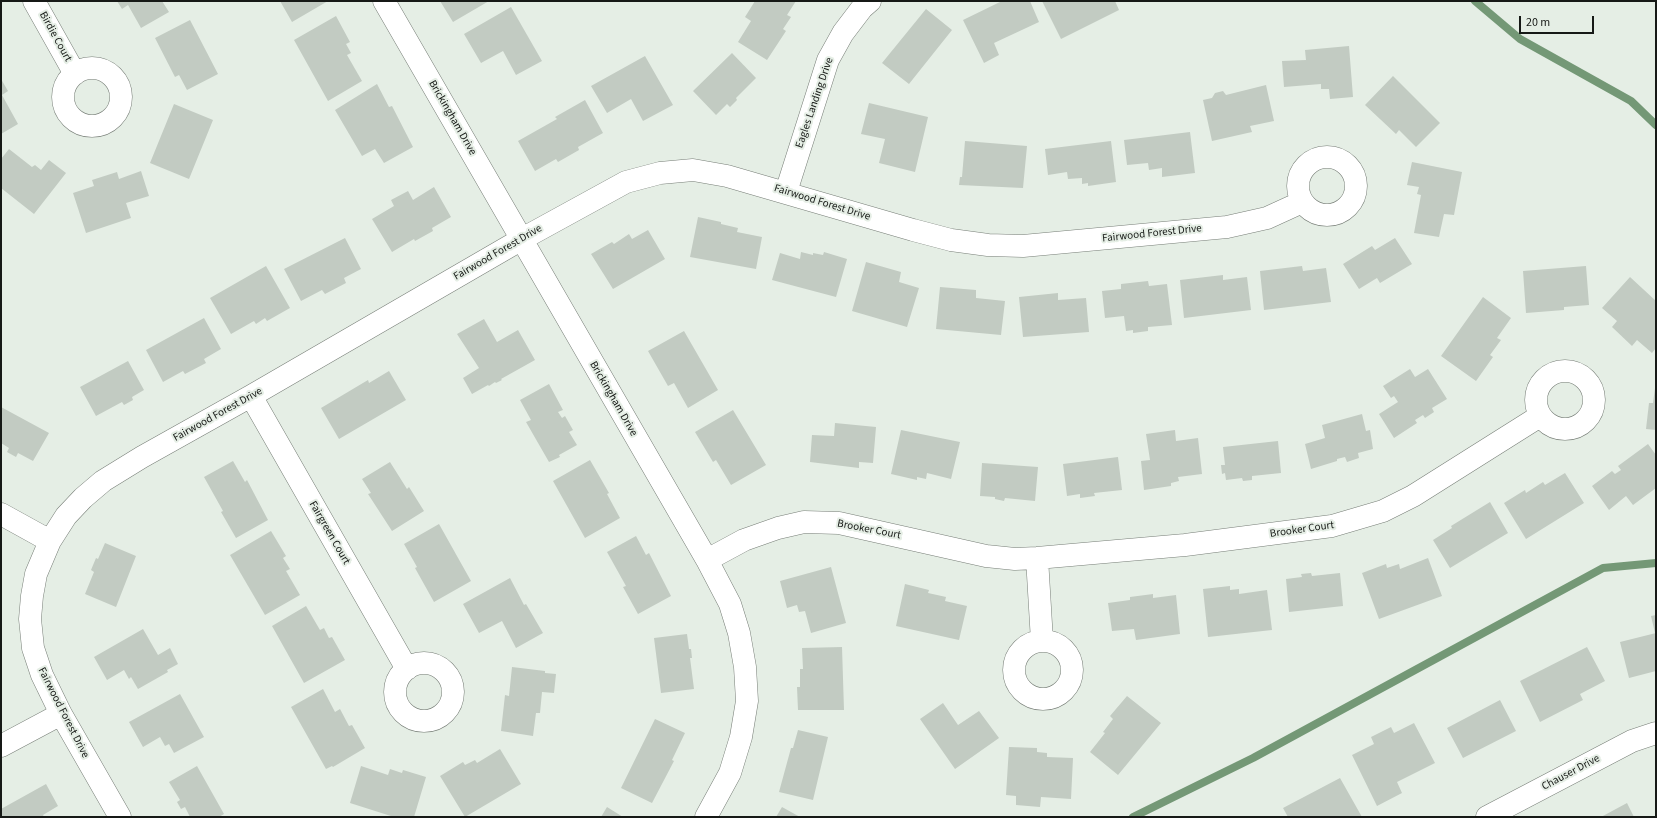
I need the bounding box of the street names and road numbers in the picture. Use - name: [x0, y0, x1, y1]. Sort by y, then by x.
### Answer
- street label: Birdie Court: [36, 10, 74, 64]
- street label: Eagles Landing Drive: [793, 56, 837, 150]
- street label: Brickingham Drive: [425, 78, 479, 158]
- street label: Fairwood Forest Drive: [772, 182, 872, 224]
- street label: Fairwood Forest Drive: [451, 222, 545, 284]
- street label: Fairwood Forest Drive: [1102, 222, 1202, 246]
- street label: Brickingham Drive: [586, 359, 640, 439]
- street label: Fairwood Forest Drive: [171, 385, 265, 445]
- street label: Fairgreen Court: [305, 499, 353, 567]
- street label: Brooker Court: [836, 517, 902, 543]
- street label: Brooker Court: [1269, 519, 1335, 541]
- street label: Fairwood Forest Drive: [34, 665, 92, 761]
- street label: Chauser Drive: [1540, 752, 1602, 794]

